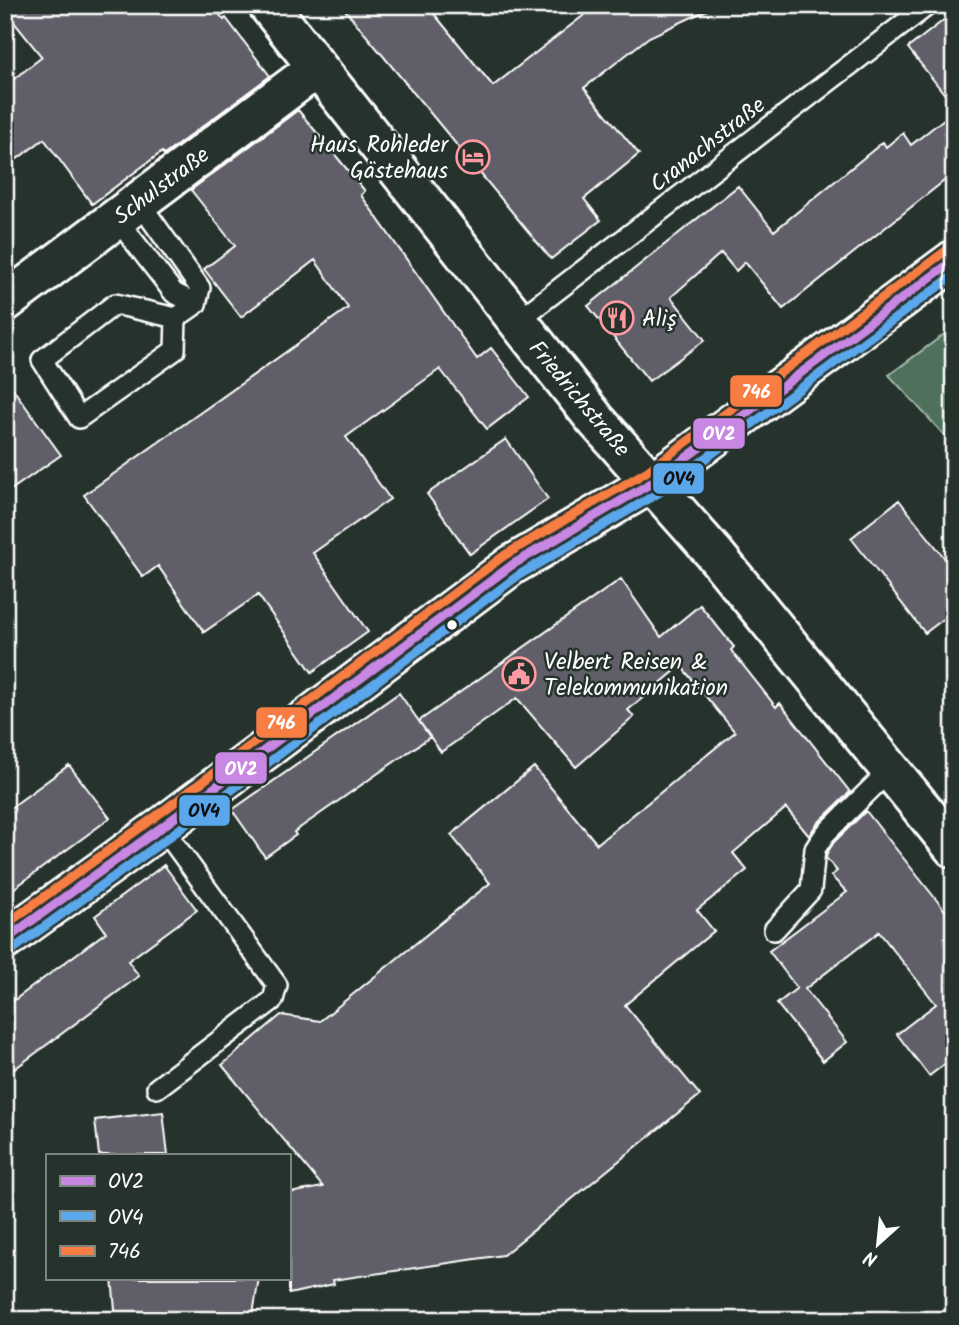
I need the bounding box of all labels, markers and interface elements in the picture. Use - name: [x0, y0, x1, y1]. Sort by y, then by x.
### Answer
- street label: Cranachstraße: [642, 89, 774, 202]
- place label: Haus Rohleder Gästehaus: [310, 128, 449, 190]
- street label: Schulstraße: [106, 138, 218, 235]
- hotel icon: Haus Rohleder Gästehaus: [454, 138, 492, 176]
- restaurant icon: Aliş: [598, 299, 636, 337]
- place label: Aliş: [642, 302, 677, 338]
- street label: Friedrichstraße: [519, 333, 638, 466]
- line badge: 746: [729, 374, 783, 408]
- text: 746: [741, 378, 771, 408]
- line badge: OV2: [692, 417, 746, 450]
- text: OV2: [703, 420, 735, 450]
- line badge: OV4: [652, 462, 705, 495]
- text: OV4: [663, 465, 696, 495]
- unlabelled marker: [445, 618, 459, 632]
- place label: Velbert Reisen & Telekommunikation: [544, 645, 728, 707]
- public building icon: Velbert Reisen & Telekommunikation: [500, 655, 538, 693]
- line badge: 746: [255, 706, 308, 739]
- text: 746: [266, 709, 296, 739]
- line badge: OV2: [214, 751, 268, 785]
- text: OV2: [225, 755, 257, 785]
- line badge: OV4: [178, 794, 231, 827]
- text: OV4: [188, 797, 221, 827]
- legend: [46, 1154, 290, 1280]
- text: OV2: [108, 1166, 144, 1199]
- text: OV4: [108, 1202, 144, 1235]
- north arrow: [844, 1210, 914, 1280]
- text: 746: [108, 1236, 141, 1269]
- text: N: [859, 1241, 883, 1273]

